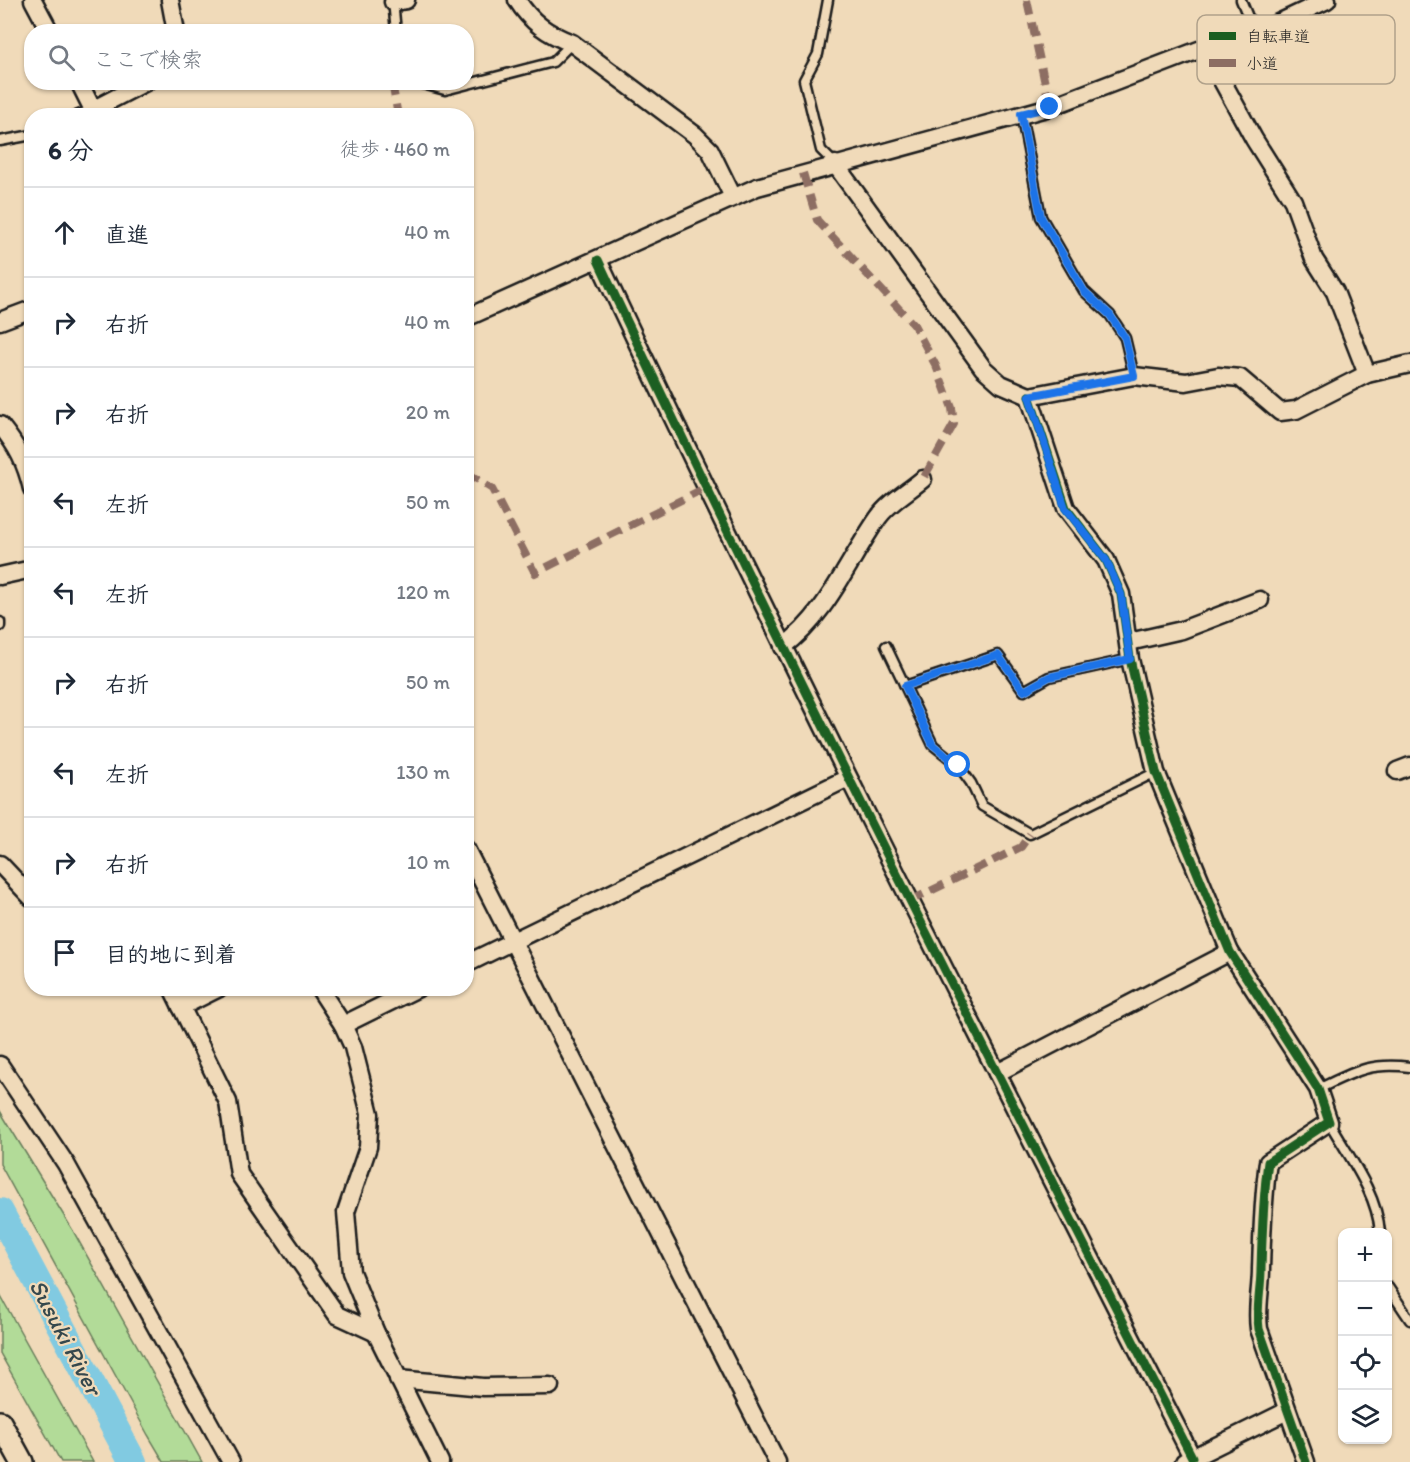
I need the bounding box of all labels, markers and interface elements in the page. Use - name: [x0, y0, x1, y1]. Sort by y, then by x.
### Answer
- legend: [1197, 15, 1395, 84]
- search box: [24, 24, 474, 90]
- text: 自転車道: [1246, 27, 1310, 46]
- icon: search: [45, 41, 78, 74]
- text: ここで検索: [93, 46, 203, 73]
- text: 小道: [1246, 54, 1278, 73]
- route end: [1036, 93, 1062, 119]
- text: 6 分: [48, 134, 94, 166]
- text: 徒歩 · 460 m: [340, 137, 450, 161]
- icon: ahead: [48, 216, 81, 249]
- text: 40 m: [404, 220, 450, 244]
- text: 直進: [105, 221, 149, 248]
- icon: right: [48, 306, 81, 339]
- text: 40 m: [404, 310, 450, 334]
- text: 右折: [105, 311, 149, 338]
- icon: right: [48, 396, 81, 429]
- text: 20 m: [406, 400, 450, 424]
- text: 右折: [105, 401, 149, 428]
- icon: left: [48, 486, 81, 519]
- text: 50 m: [406, 490, 450, 514]
- text: 左折: [105, 491, 149, 518]
- icon: left: [48, 576, 81, 609]
- text: 120 m: [397, 580, 450, 604]
- text: 左折: [105, 581, 149, 608]
- icon: right: [48, 666, 81, 699]
- text: 50 m: [406, 670, 450, 694]
- text: 右折: [105, 671, 149, 698]
- route start: [944, 751, 970, 777]
- icon: left: [48, 756, 81, 789]
- text: 130 m: [396, 760, 450, 784]
- text: 左折: [105, 761, 149, 788]
- icon: right: [48, 846, 81, 879]
- text: 10 m: [407, 850, 450, 874]
- text: 右折: [105, 851, 149, 878]
- icon: arrive: [48, 936, 81, 969]
- text: 目的地に到着: [105, 941, 237, 968]
- map controls: [1338, 1228, 1392, 1444]
- button: +: [1338, 1228, 1392, 1282]
- water label: Susuki River: [23, 1274, 110, 1402]
- button: −: [1338, 1282, 1392, 1336]
- button: locate: [1338, 1336, 1392, 1390]
- button: layers: [1338, 1390, 1392, 1444]

